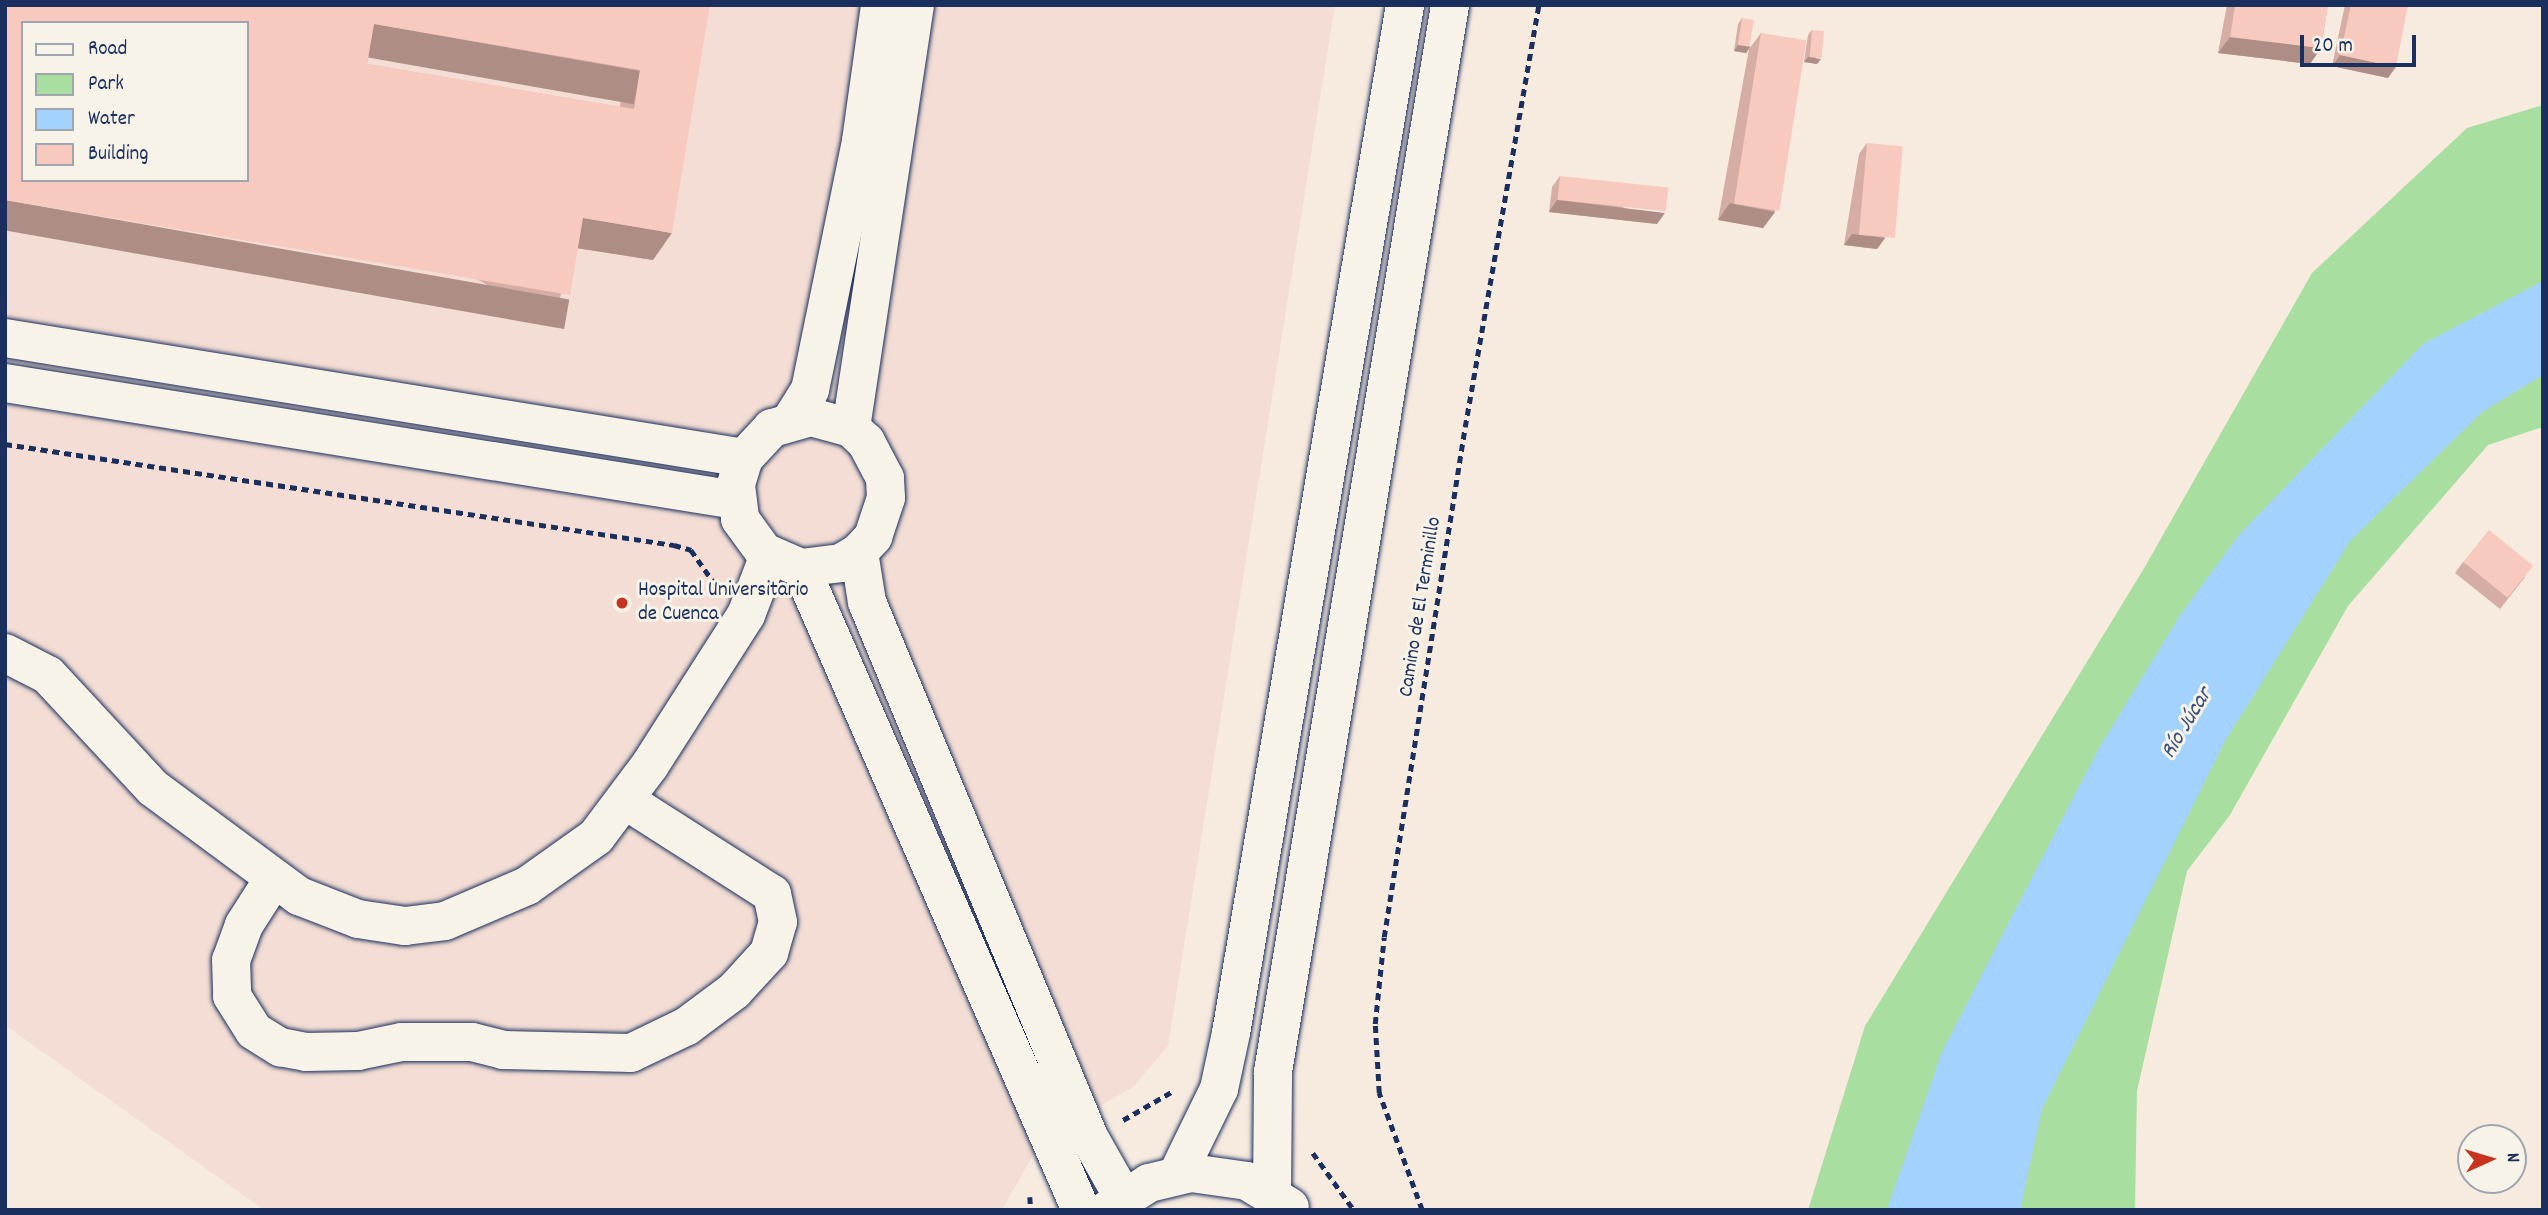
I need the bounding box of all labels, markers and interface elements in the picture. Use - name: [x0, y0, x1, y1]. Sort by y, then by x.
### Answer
- legend: [21, 21, 248, 182]
- scale bar: [2303, 21, 2418, 65]
- text: 20 m: [2313, 32, 2353, 62]
- text: Road: [88, 35, 127, 65]
- text: Park: [88, 70, 124, 100]
- text: Water: [88, 105, 135, 135]
- text: Building: [88, 140, 148, 170]
- street label: Camino de El Terminillo: [1394, 515, 1448, 699]
- place label: Hospital Universitario de Cuenca: [638, 578, 809, 628]
- marker: Hospital Universitario de Cuenca: [612, 593, 632, 613]
- water label: Río Júcar: [2156, 684, 2220, 764]
- north arrow: [2457, 1124, 2527, 1194]
- text: N: [2498, 1152, 2525, 1163]

